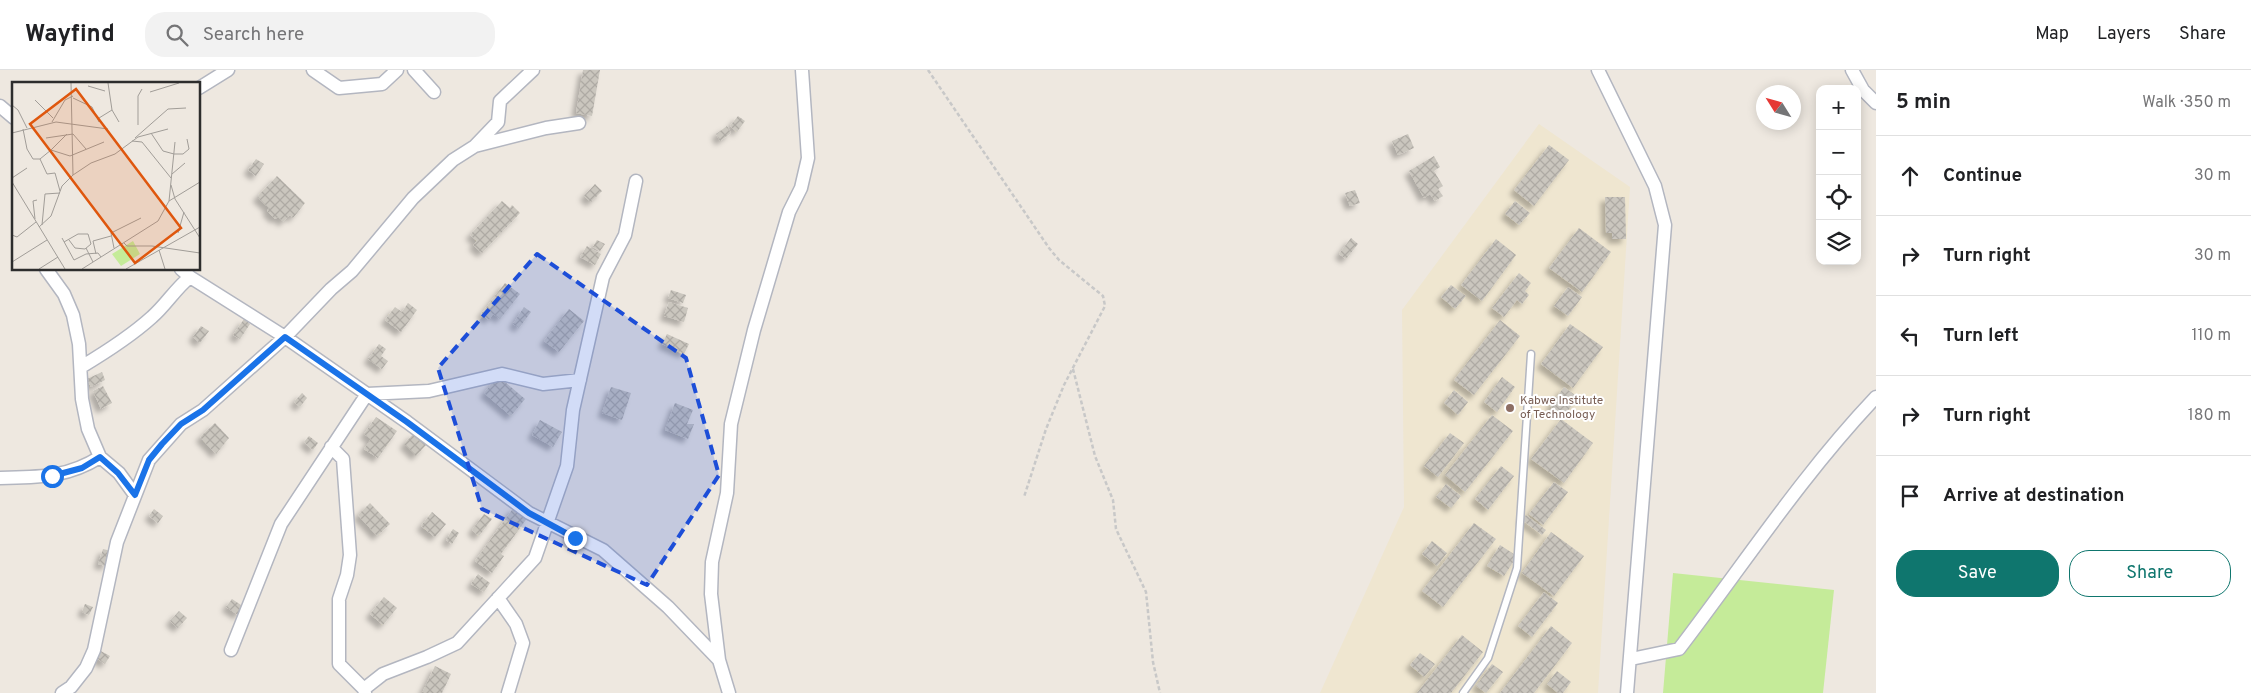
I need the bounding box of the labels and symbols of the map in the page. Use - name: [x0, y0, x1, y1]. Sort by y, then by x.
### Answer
- inset map: [12, 82, 200, 270]
- north arrow: [1756, 85, 1801, 130]
- place label: Kabwe Institute of Technology: [1520, 393, 1603, 423]
- marker: Kabwe Institute of Technology: [1504, 402, 1516, 414]
- route start: [41, 465, 64, 488]
- route end: [564, 527, 587, 550]

